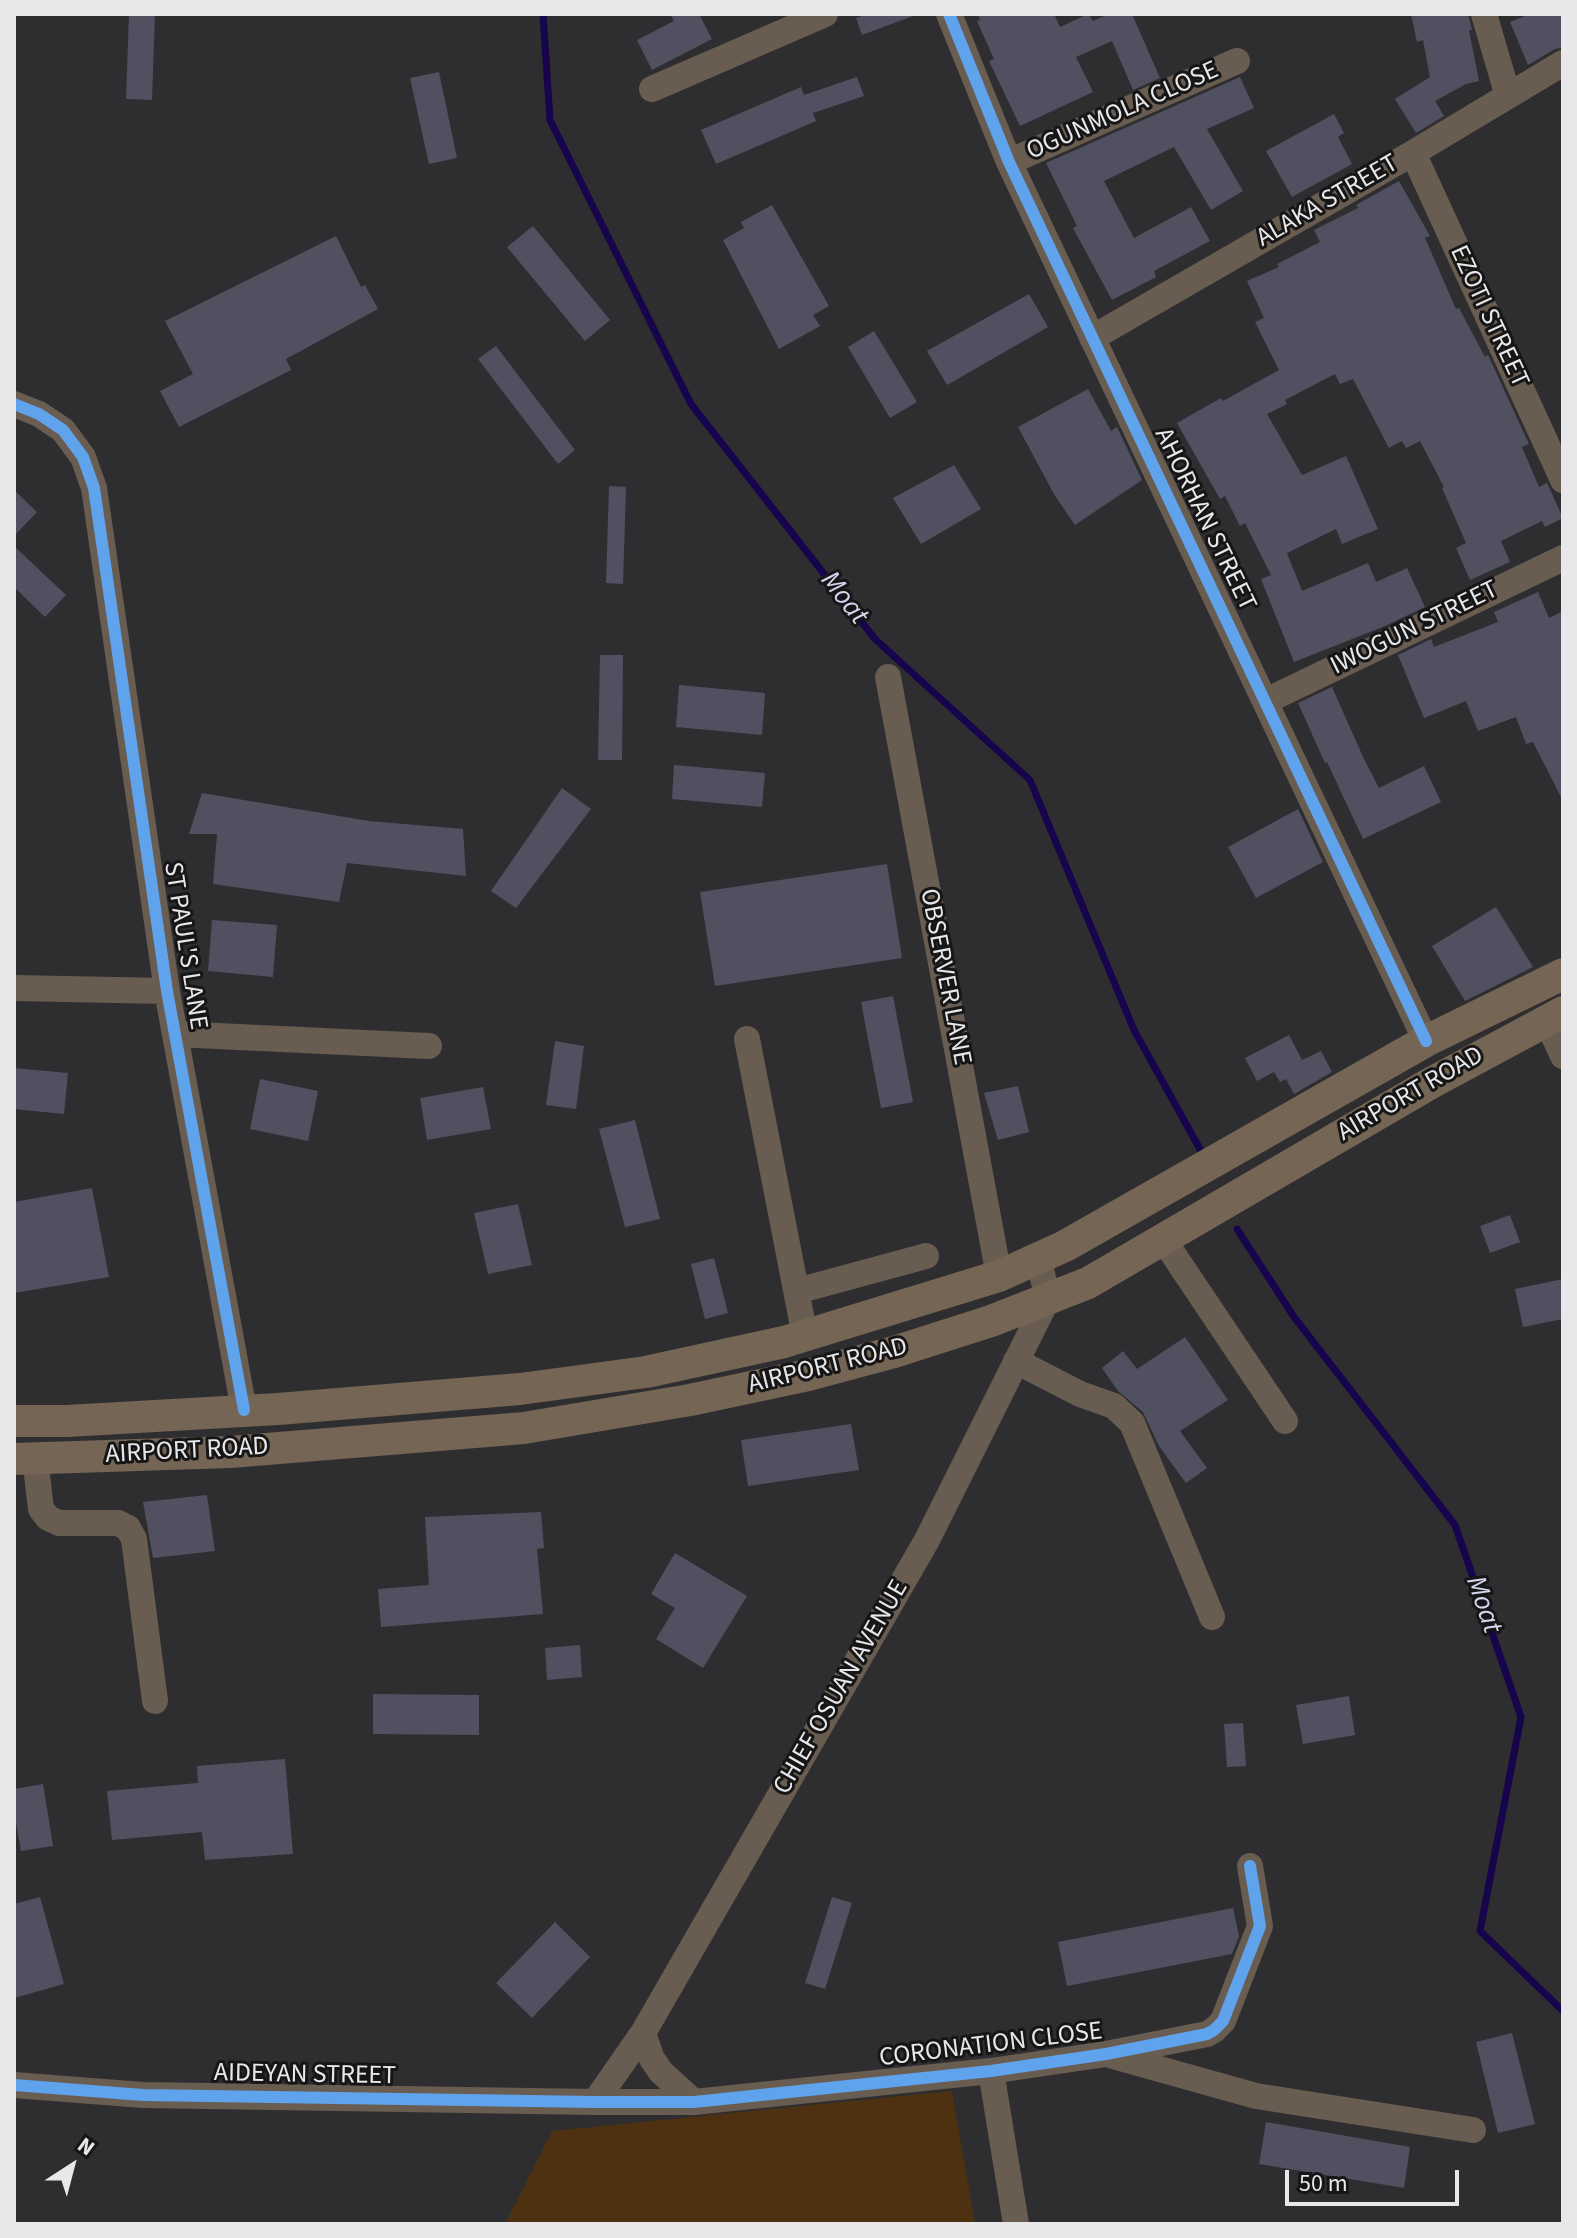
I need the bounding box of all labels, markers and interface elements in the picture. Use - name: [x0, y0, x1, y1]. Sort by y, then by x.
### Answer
- street label: OGUNMOLA CLOSE: [1022, 56, 1224, 168]
- street label: ALAKA STREET: [1252, 149, 1404, 255]
- street label: EZOTI STREET: [1441, 241, 1535, 393]
- street label: AHORHAN STREET: [1146, 423, 1262, 617]
- water label: Moat: [812, 566, 874, 632]
- street label: IWOGUN STREET: [1326, 575, 1504, 683]
- street label: ST PAUL'S LANE: [155, 860, 213, 1032]
- street label: OBSERVER LANE: [912, 886, 976, 1068]
- street label: AIRPORT ROAD: [1333, 1041, 1489, 1149]
- street label: AIRPORT ROAD: [745, 1332, 911, 1402]
- street label: AIRPORT ROAD: [105, 1432, 269, 1472]
- water label: Moat: [1457, 1572, 1507, 1638]
- street label: CHIEF OSUAN AVENUE: [768, 1575, 916, 1801]
- street label: CORONATION CLOSE: [878, 2017, 1104, 2075]
- street label: AIDEYAN STREET: [214, 2059, 396, 2093]
- north arrow: [32, 2126, 112, 2206]
- text: N: [71, 2129, 101, 2164]
- scale bar: [1289, 2154, 1463, 2204]
- text: 50 m: [1299, 2166, 1348, 2201]

